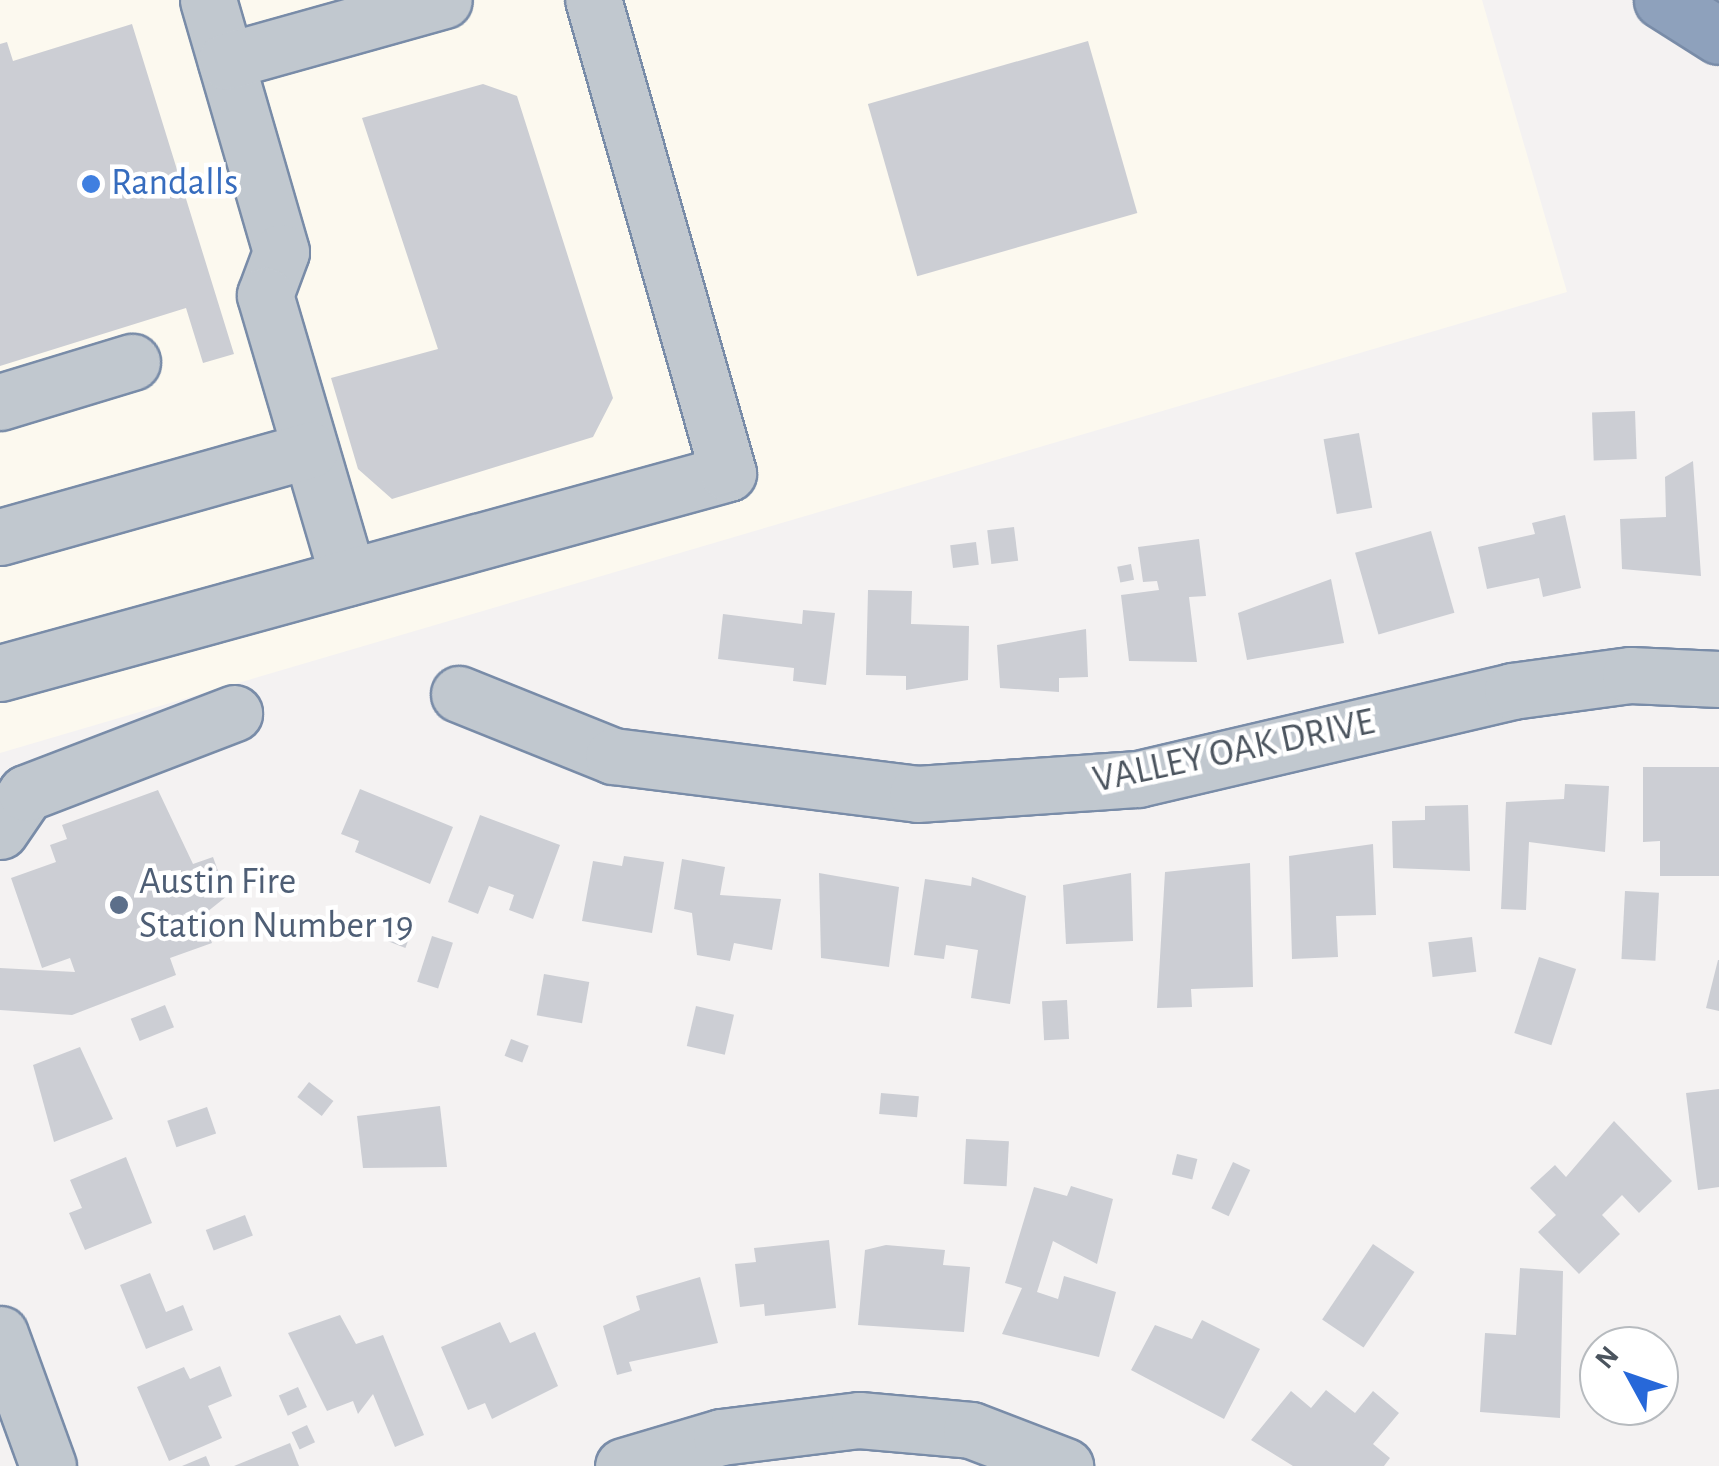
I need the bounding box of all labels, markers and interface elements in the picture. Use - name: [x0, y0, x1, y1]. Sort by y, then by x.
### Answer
- place label: Randalls: [111, 161, 238, 207]
- marker: Randalls: [80, 173, 102, 195]
- street label: VALLEY OAK DRIVE: [1089, 700, 1379, 804]
- place label: Austin Fire Station Number 19: [139, 860, 414, 949]
- marker: Austin Fire Station Number 19: [108, 894, 130, 916]
- north arrow: [1579, 1326, 1679, 1426]
- text: N: [1591, 1342, 1625, 1374]

